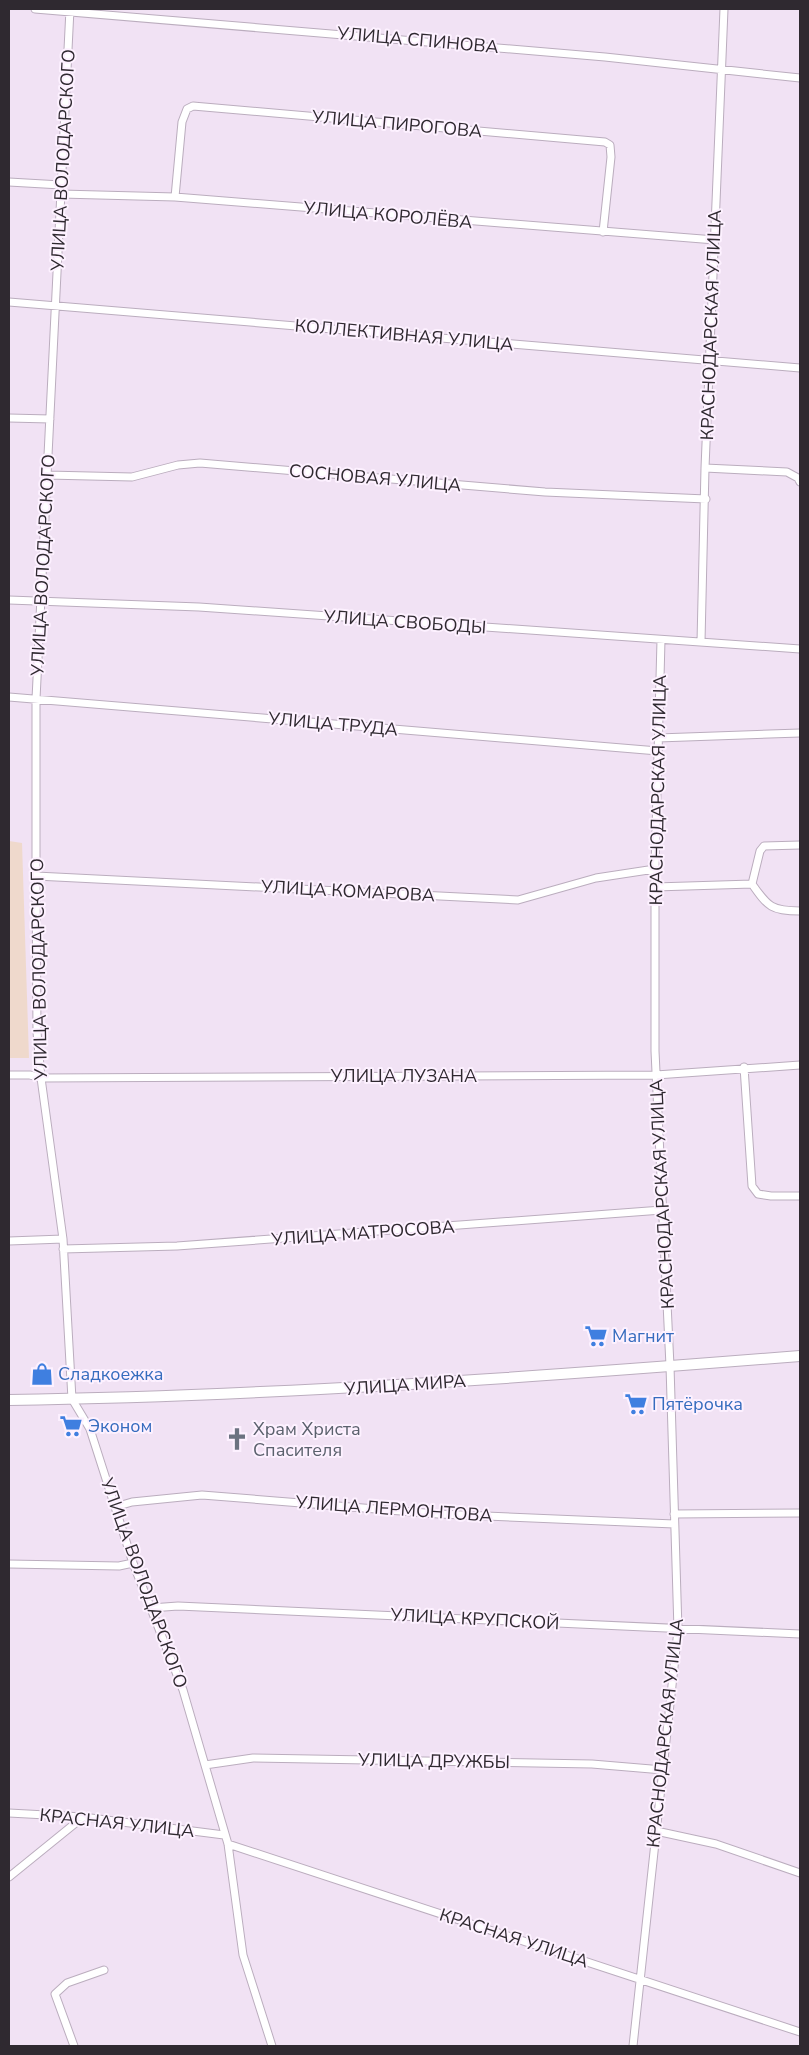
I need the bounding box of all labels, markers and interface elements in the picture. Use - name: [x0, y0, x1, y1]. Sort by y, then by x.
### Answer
- street label: УЛИЦА СПИНОВА: [335, 21, 500, 59]
- street label: УЛИЦА ВОЛОДАРСКОГО: [45, 49, 81, 272]
- street label: УЛИЦА ПИРОГОВА: [310, 105, 483, 143]
- street label: УЛИЦА КОРОЛЁВА: [302, 196, 473, 234]
- street label: КРАСНОДАРСКАЯ УЛИЦА: [695, 209, 727, 441]
- street label: КОЛЛЕКТИВНАЯ УЛИЦА: [294, 313, 514, 357]
- street label: УЛИЦА ВОЛОДАРСКОГО: [25, 454, 61, 677]
- street label: СОСНОВАЯ УЛИЦА: [288, 459, 462, 497]
- street label: УЛИЦА СВОБОДЫ: [322, 604, 487, 640]
- street label: КРАСНОДАРСКАЯ УЛИЦА: [644, 675, 672, 905]
- street label: УЛИЦА ТРУДА: [266, 706, 399, 742]
- street label: УЛИЦА ВОЛОДАРСКОГО: [25, 858, 53, 1081]
- street label: УЛИЦА КОМАРОВА: [259, 874, 436, 908]
- street label: УЛИЦА ЛУЗАНА: [330, 1064, 477, 1088]
- street label: КРАСНОДАРСКАЯ УЛИЦА: [644, 1078, 680, 1310]
- street label: УЛИЦА МАТРОСОВА: [269, 1215, 456, 1251]
- supermarket icon: Магнит: [583, 1323, 609, 1349]
- place label: Магнит: [612, 1324, 674, 1348]
- shop icon: Сладкоежка: [29, 1361, 55, 1387]
- place label: Сладкоежка: [58, 1362, 164, 1386]
- street label: УЛИЦА МИРА: [342, 1369, 467, 1401]
- supermarket icon: Пятёрочка: [623, 1391, 649, 1417]
- place label: Пятёрочка: [652, 1392, 743, 1416]
- supermarket icon: Эконом: [58, 1413, 84, 1439]
- place label: Эконом: [88, 1414, 152, 1438]
- place label: Храм Христа Спасителя: [253, 1417, 361, 1462]
- church icon: Храм Христа Спасителя: [224, 1426, 250, 1452]
- street label: УЛИЦА ВОЛОДАРСКОГО: [94, 1474, 193, 1691]
- street label: УЛИЦА ЛЕРМОНТОВА: [294, 1490, 493, 1528]
- street label: УЛИЦА КРУПСКОЙ: [389, 1603, 560, 1635]
- street label: КРАСНОДАРСКАЯ УЛИЦА: [641, 1617, 689, 1849]
- street label: УЛИЦА ДРУЖБЫ: [357, 1748, 510, 1774]
- street label: КРАСНАЯ УЛИЦА: [38, 1803, 196, 1843]
- street label: КРАСНАЯ УЛИЦА: [436, 1903, 592, 1973]

